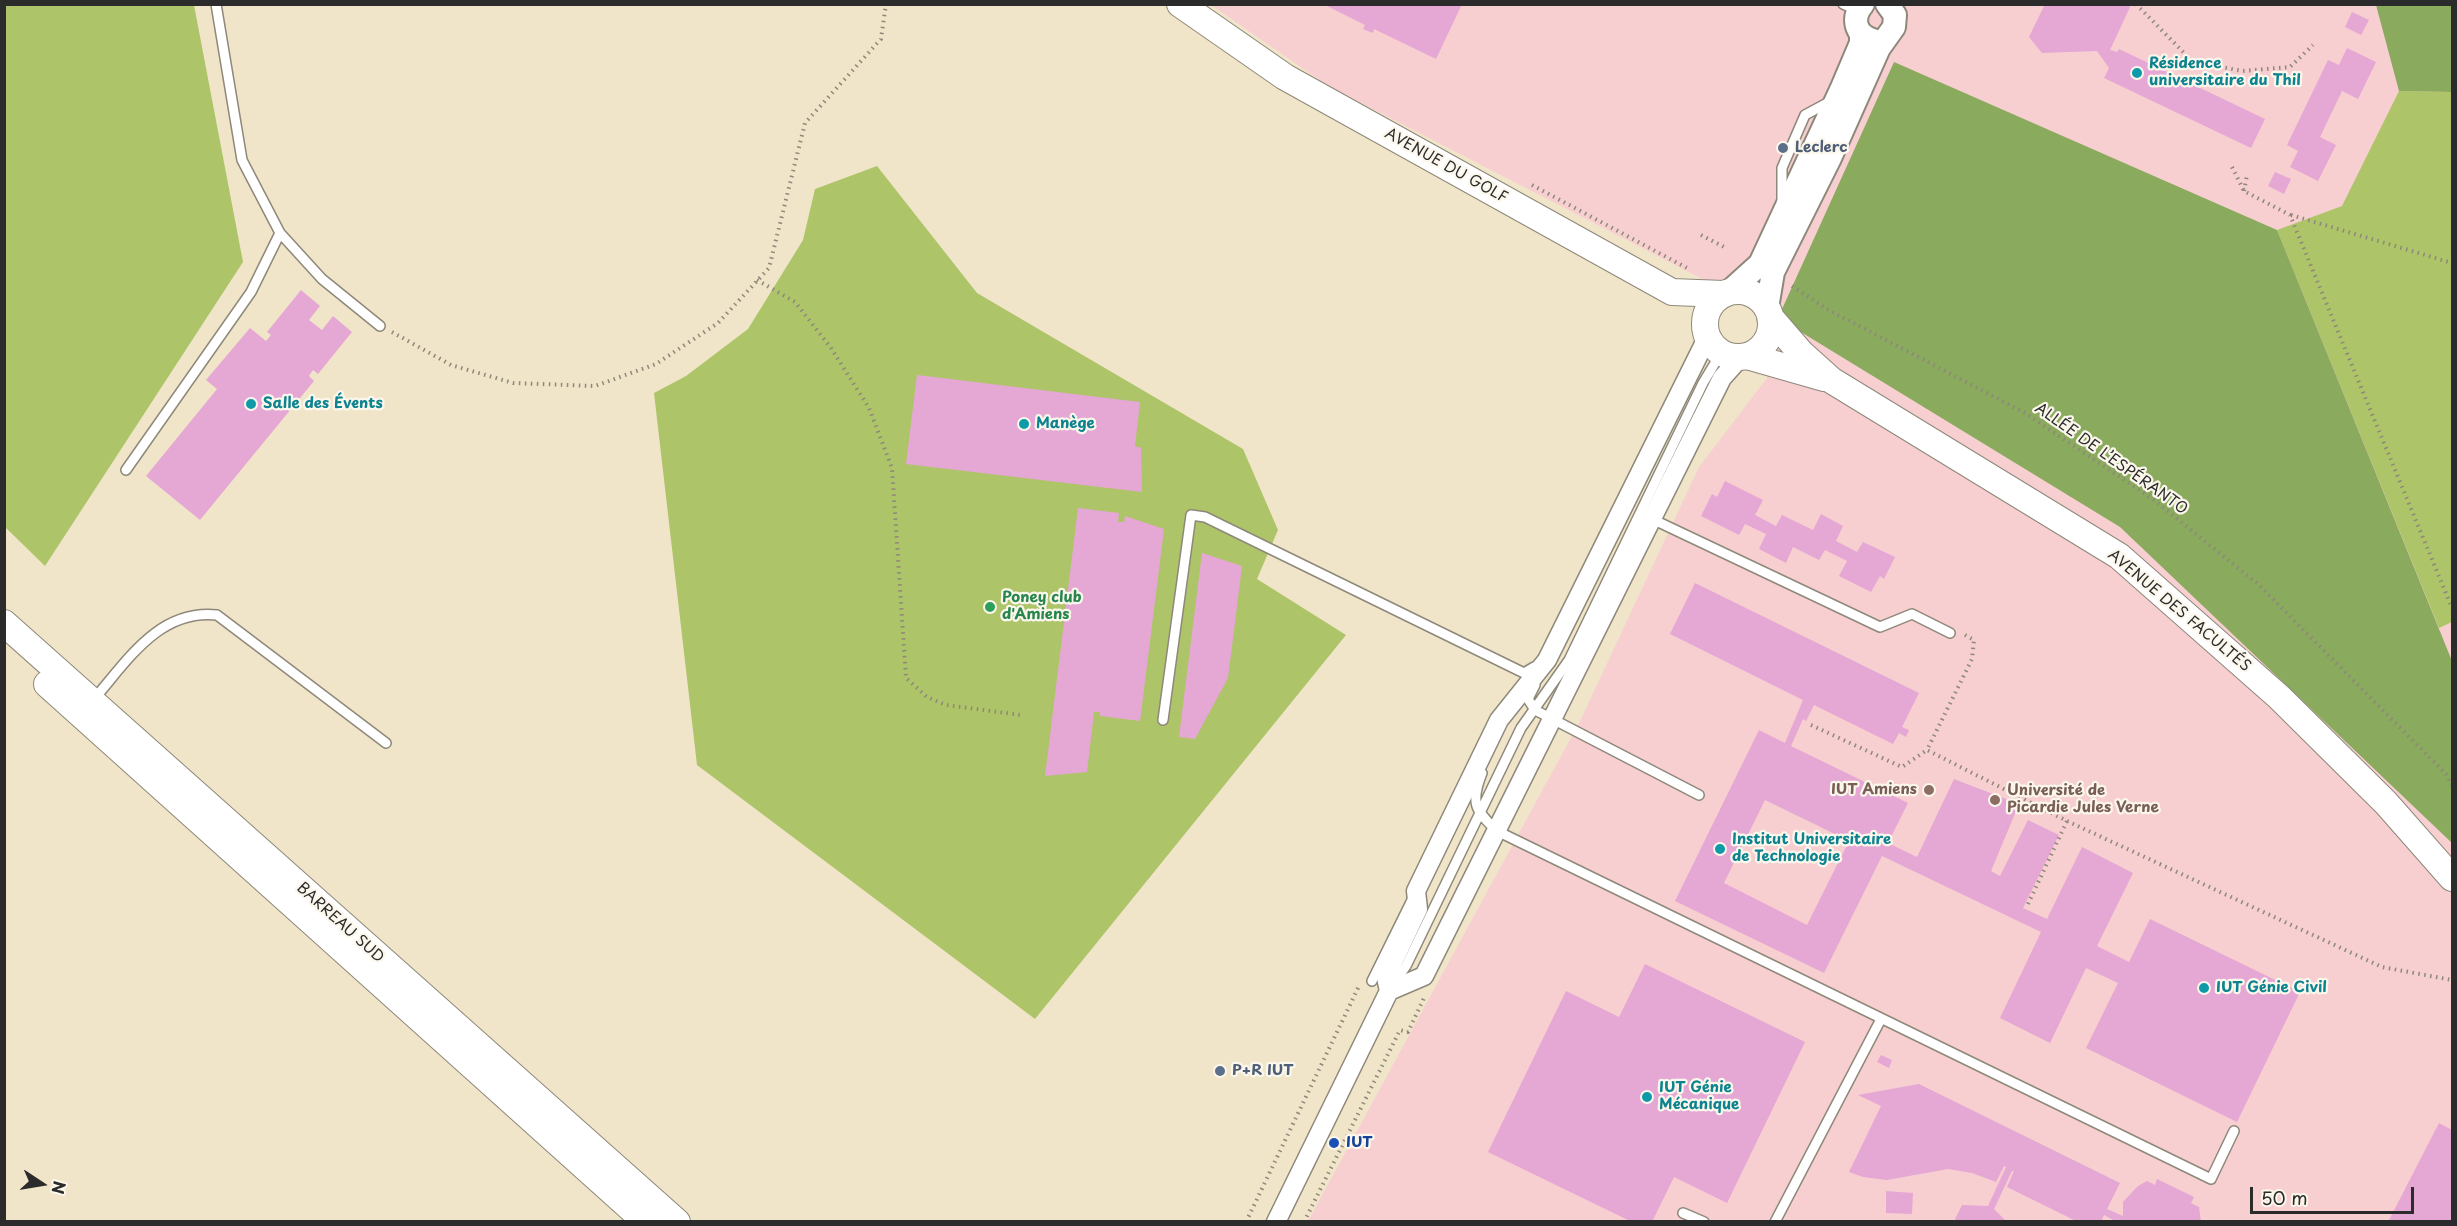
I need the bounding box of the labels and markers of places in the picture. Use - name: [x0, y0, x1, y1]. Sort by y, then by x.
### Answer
- place label: Résidence universitaire du Thil: [2149, 55, 2301, 90]
- marker: Résidence universitaire du Thil: [2130, 66, 2144, 80]
- place label: Leclerc: [1795, 139, 1848, 157]
- marker: Leclerc: [1776, 141, 1790, 155]
- place label: Salle des Évents: [263, 395, 383, 413]
- marker: Salle des Évents: [244, 397, 258, 411]
- place label: Manège: [1036, 415, 1095, 433]
- marker: Manège: [1017, 417, 1031, 431]
- place label: Poney club d'Amiens: [1002, 589, 1082, 624]
- marker: Poney club d'Amiens: [983, 600, 997, 614]
- place label: IUT Amiens: [1831, 781, 1917, 799]
- place label: Université de Picardie Jules Verne: [2007, 782, 2159, 817]
- marker: IUT Amiens: [1922, 783, 1936, 797]
- marker: Université de Picardie Jules Verne: [1988, 793, 2002, 807]
- place label: Institut Universitaire de Technologie: [1732, 831, 1891, 866]
- marker: Institut Universitaire de Technologie: [1713, 842, 1727, 856]
- place label: IUT Génie Civil: [2216, 979, 2327, 997]
- marker: IUT Génie Civil: [2197, 981, 2211, 995]
- place label: P+R IUT: [1232, 1062, 1293, 1080]
- marker: P+R IUT: [1213, 1064, 1227, 1078]
- place label: IUT Génie Mécanique: [1659, 1079, 1739, 1114]
- marker: IUT Génie Mécanique: [1640, 1090, 1654, 1104]
- place label: IUT: [1346, 1134, 1372, 1152]
- marker: IUT: [1327, 1136, 1341, 1150]

